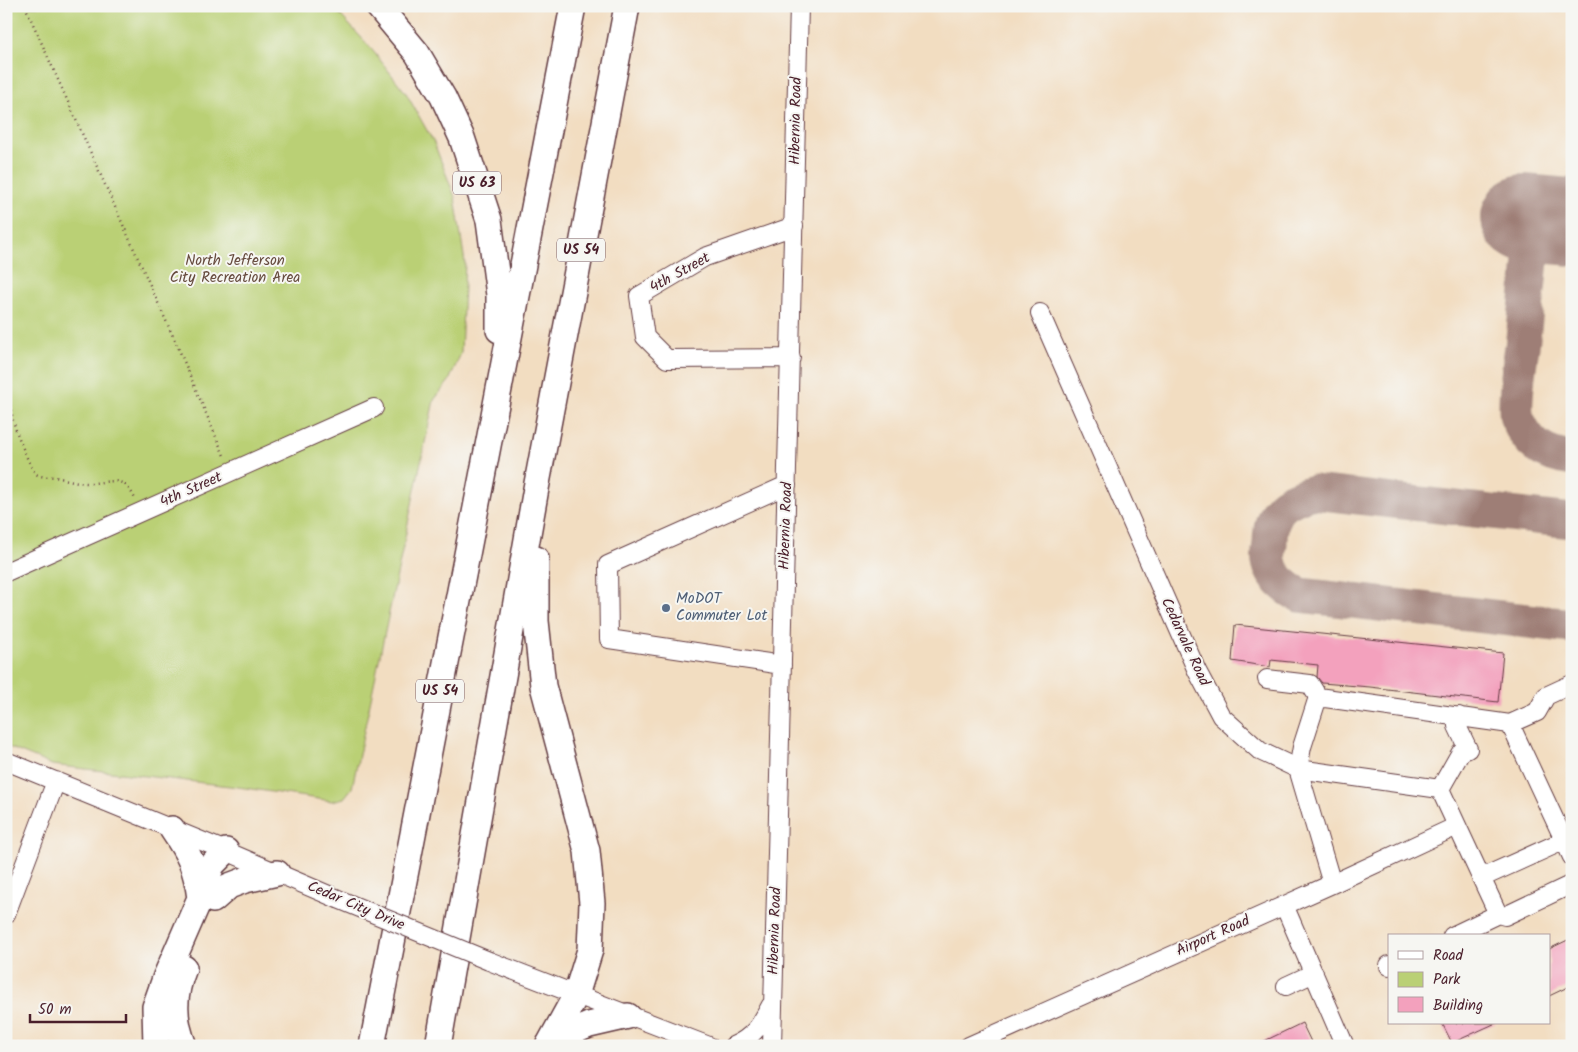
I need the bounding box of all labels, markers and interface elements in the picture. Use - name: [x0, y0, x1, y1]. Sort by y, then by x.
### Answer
- street label: Hibernia Road: [783, 76, 809, 165]
- road number: US 63: [453, 172, 501, 194]
- road number: US 54: [557, 238, 605, 262]
- street label: 4th Street: [645, 246, 715, 300]
- park label: North Jefferson City Recreation Area: [170, 249, 300, 290]
- street label: 4th Street: [156, 466, 226, 514]
- street label: Hibernia Road: [772, 481, 800, 570]
- place label: MoDOT Commuter Lot: [676, 587, 767, 628]
- street label: Cedarvale Road: [1154, 594, 1216, 691]
- marker: MoDOT Commuter Lot: [660, 602, 672, 614]
- road number: US 54: [416, 679, 464, 702]
- street label: Cedar City Drive: [303, 875, 409, 937]
- street label: Hibernia Road: [761, 886, 789, 975]
- street label: Airport Road: [1172, 909, 1254, 963]
- legend: [1388, 934, 1550, 1024]
- text: Road: [1433, 944, 1464, 968]
- text: Park: [1433, 968, 1461, 992]
- scale bar: [30, 992, 126, 1024]
- text: Building: [1433, 994, 1483, 1018]
- text: 50 m: [38, 998, 72, 1022]

